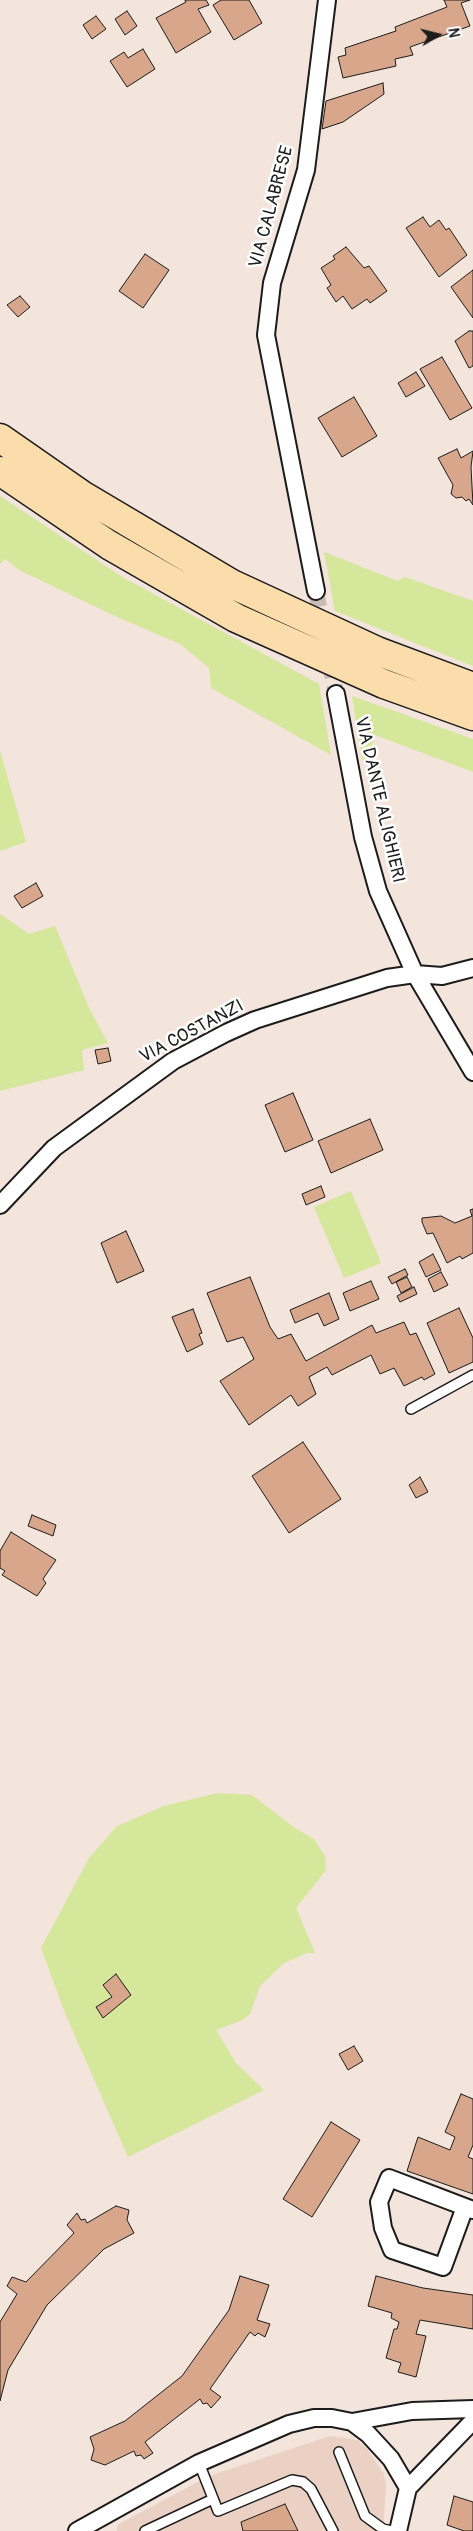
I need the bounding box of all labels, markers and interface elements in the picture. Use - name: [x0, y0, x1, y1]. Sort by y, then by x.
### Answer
- north arrow: [413, 10, 463, 60]
- text: N: [444, 27, 462, 39]
- street label: VIA CALABRESE: [245, 144, 299, 270]
- street label: VIA DANTE ALIGHIERI: [349, 715, 409, 885]
- street label: VIA COSTANZI: [136, 996, 248, 1068]

